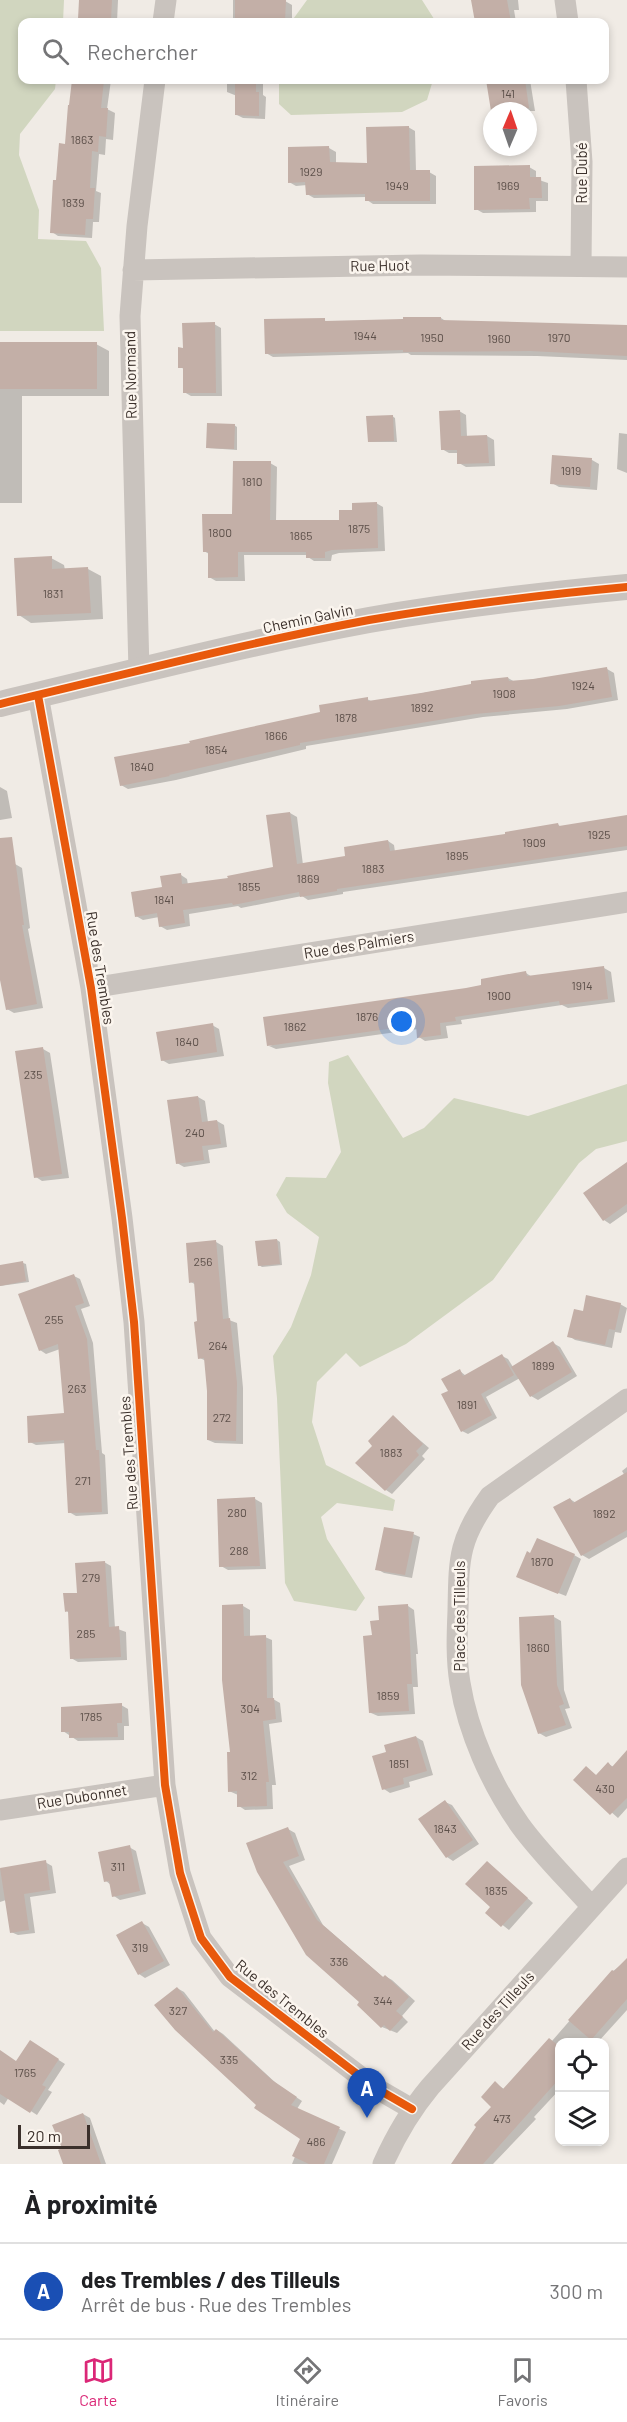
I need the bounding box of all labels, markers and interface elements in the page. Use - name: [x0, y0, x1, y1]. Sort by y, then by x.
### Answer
- search box: [18, 18, 609, 84]
- icon: search: [39, 35, 72, 68]
- text: Rechercher: [87, 38, 198, 64]
- house number: 141: [501, 86, 515, 100]
- north arrow: [483, 102, 537, 156]
- house number: 1863: [71, 132, 93, 146]
- street label: Rue Dubé: [572, 142, 590, 204]
- house number: 1929: [299, 164, 323, 178]
- house number: 1949: [385, 178, 409, 192]
- house number: 1969: [497, 178, 519, 192]
- house number: 1839: [62, 195, 84, 209]
- street label: Rue Huot: [350, 255, 410, 275]
- house number: 1944: [353, 328, 377, 342]
- house number: 1950: [420, 330, 444, 344]
- house number: 1970: [548, 330, 570, 344]
- street label: Rue Normand: [120, 331, 140, 419]
- house number: 1960: [487, 331, 511, 345]
- house number: 1919: [561, 463, 581, 477]
- house number: 1810: [241, 474, 263, 488]
- house number: 1875: [348, 521, 370, 535]
- house number: 1800: [208, 525, 232, 539]
- house number: 1865: [290, 528, 312, 542]
- house number: 1831: [43, 586, 63, 600]
- street label: Chemin Galvin: [261, 600, 354, 636]
- house number: 1924: [571, 678, 595, 692]
- house number: 1908: [492, 686, 516, 700]
- house number: 1892: [410, 700, 434, 714]
- house number: 1878: [335, 710, 357, 724]
- house number: 1866: [265, 728, 287, 742]
- house number: 1854: [204, 742, 228, 756]
- house number: 1840: [130, 759, 154, 773]
- house number: 1925: [587, 827, 611, 841]
- house number: 1909: [522, 835, 546, 849]
- house number: 1895: [446, 848, 468, 862]
- house number: 1883: [362, 861, 384, 875]
- house number: 1869: [297, 871, 319, 885]
- house number: 1855: [238, 879, 260, 893]
- house number: 1841: [154, 892, 174, 906]
- street label: Rue des Trembles: [83, 910, 119, 1026]
- street label: Rue des Palmiers: [302, 926, 415, 962]
- house number: 1914: [571, 978, 593, 992]
- house number: 1900: [487, 988, 511, 1002]
- your location: [387, 1007, 416, 1036]
- house number: 1876: [356, 1009, 378, 1023]
- house number: 1862: [283, 1019, 307, 1033]
- house number: 1840: [175, 1034, 199, 1048]
- house number: 235: [24, 1067, 42, 1081]
- house number: 240: [185, 1125, 205, 1139]
- house number: 256: [194, 1254, 212, 1268]
- house number: 255: [45, 1312, 63, 1326]
- house number: 264: [208, 1338, 228, 1352]
- house number: 1899: [532, 1358, 554, 1372]
- house number: 263: [68, 1381, 86, 1395]
- street label: Rue des Trembles: [115, 1395, 141, 1511]
- house number: 1891: [457, 1397, 477, 1411]
- house number: 272: [213, 1410, 231, 1424]
- house number: 1883: [380, 1445, 402, 1459]
- house number: 271: [75, 1473, 91, 1487]
- house number: 280: [227, 1505, 247, 1519]
- house number: 1892: [592, 1506, 616, 1520]
- house number: 288: [230, 1543, 248, 1557]
- house number: 1870: [531, 1554, 553, 1568]
- street label: Place des Tilleuls: [450, 1561, 468, 1671]
- house number: 279: [82, 1570, 100, 1584]
- house number: 285: [77, 1626, 95, 1640]
- house number: 1860: [526, 1640, 550, 1654]
- house number: 1859: [377, 1688, 399, 1702]
- house number: 304: [240, 1701, 260, 1715]
- house number: 1785: [80, 1709, 102, 1723]
- house number: 1851: [389, 1756, 409, 1770]
- house number: 312: [241, 1768, 257, 1782]
- street label: Rue Dubonnet: [35, 1780, 128, 1812]
- house number: 430: [595, 1781, 615, 1795]
- house number: 1843: [433, 1821, 457, 1835]
- house number: 311: [111, 1859, 125, 1873]
- house number: 1835: [485, 1883, 507, 1897]
- house number: 319: [132, 1940, 148, 1954]
- house number: 336: [330, 1954, 348, 1968]
- street label: Rue des Trembles: [232, 1955, 333, 2041]
- street label: Rue des Tilleuls: [457, 1967, 537, 2054]
- house number: 344: [373, 1993, 393, 2007]
- house number: 327: [169, 2003, 187, 2017]
- map controls: [555, 2038, 609, 2146]
- button: locate: [555, 2038, 609, 2092]
- house number: 335: [220, 2052, 238, 2066]
- house number: 1765: [14, 2065, 36, 2079]
- pin: A: [348, 2068, 386, 2118]
- button: layers: [555, 2092, 609, 2146]
- house number: 473: [493, 2111, 511, 2125]
- scale bar: [18, 2122, 90, 2150]
- text: 20 m: [27, 2126, 61, 2145]
- house number: 486: [306, 2134, 326, 2148]
- text: À proximité: [24, 2188, 158, 2219]
- text: des Trembles / des Tilleuls: [81, 2266, 340, 2292]
- text: A: [37, 2279, 50, 2303]
- text: 300 m: [550, 2279, 603, 2303]
- text: Arrêt de bus · Rue des Trembles: [81, 2292, 351, 2316]
- tab: Carte: [79, 2354, 117, 2409]
- tab: Itinéraire: [276, 2354, 339, 2409]
- tab: Favoris: [497, 2354, 548, 2409]

